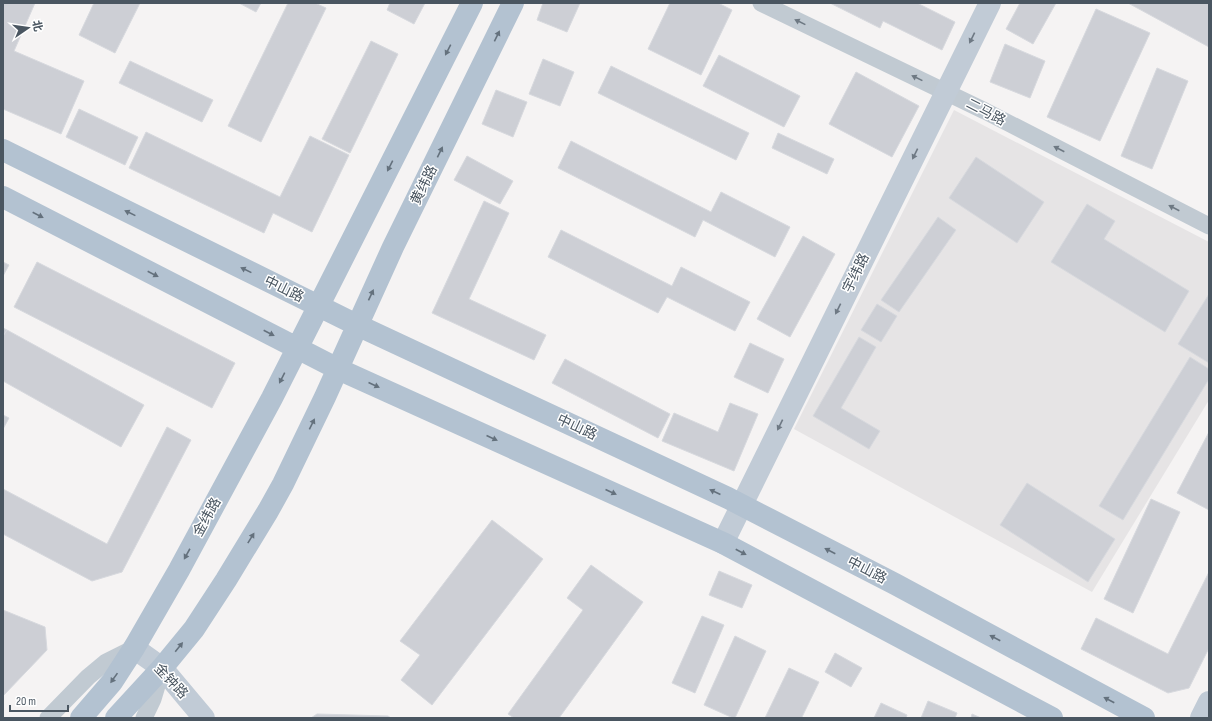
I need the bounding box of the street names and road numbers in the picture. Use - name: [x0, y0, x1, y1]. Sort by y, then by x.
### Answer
- street label: 二马路: [963, 95, 1009, 129]
- street label: 黄纬路: [407, 162, 441, 208]
- street label: 宇纬路: [839, 250, 873, 296]
- street label: 中山路: [261, 272, 307, 306]
- street label: 中山路: [554, 410, 600, 444]
- street label: 金纬路: [189, 495, 225, 539]
- street label: 中山路: [844, 553, 890, 587]
- street label: 金钟路: [150, 660, 192, 702]

